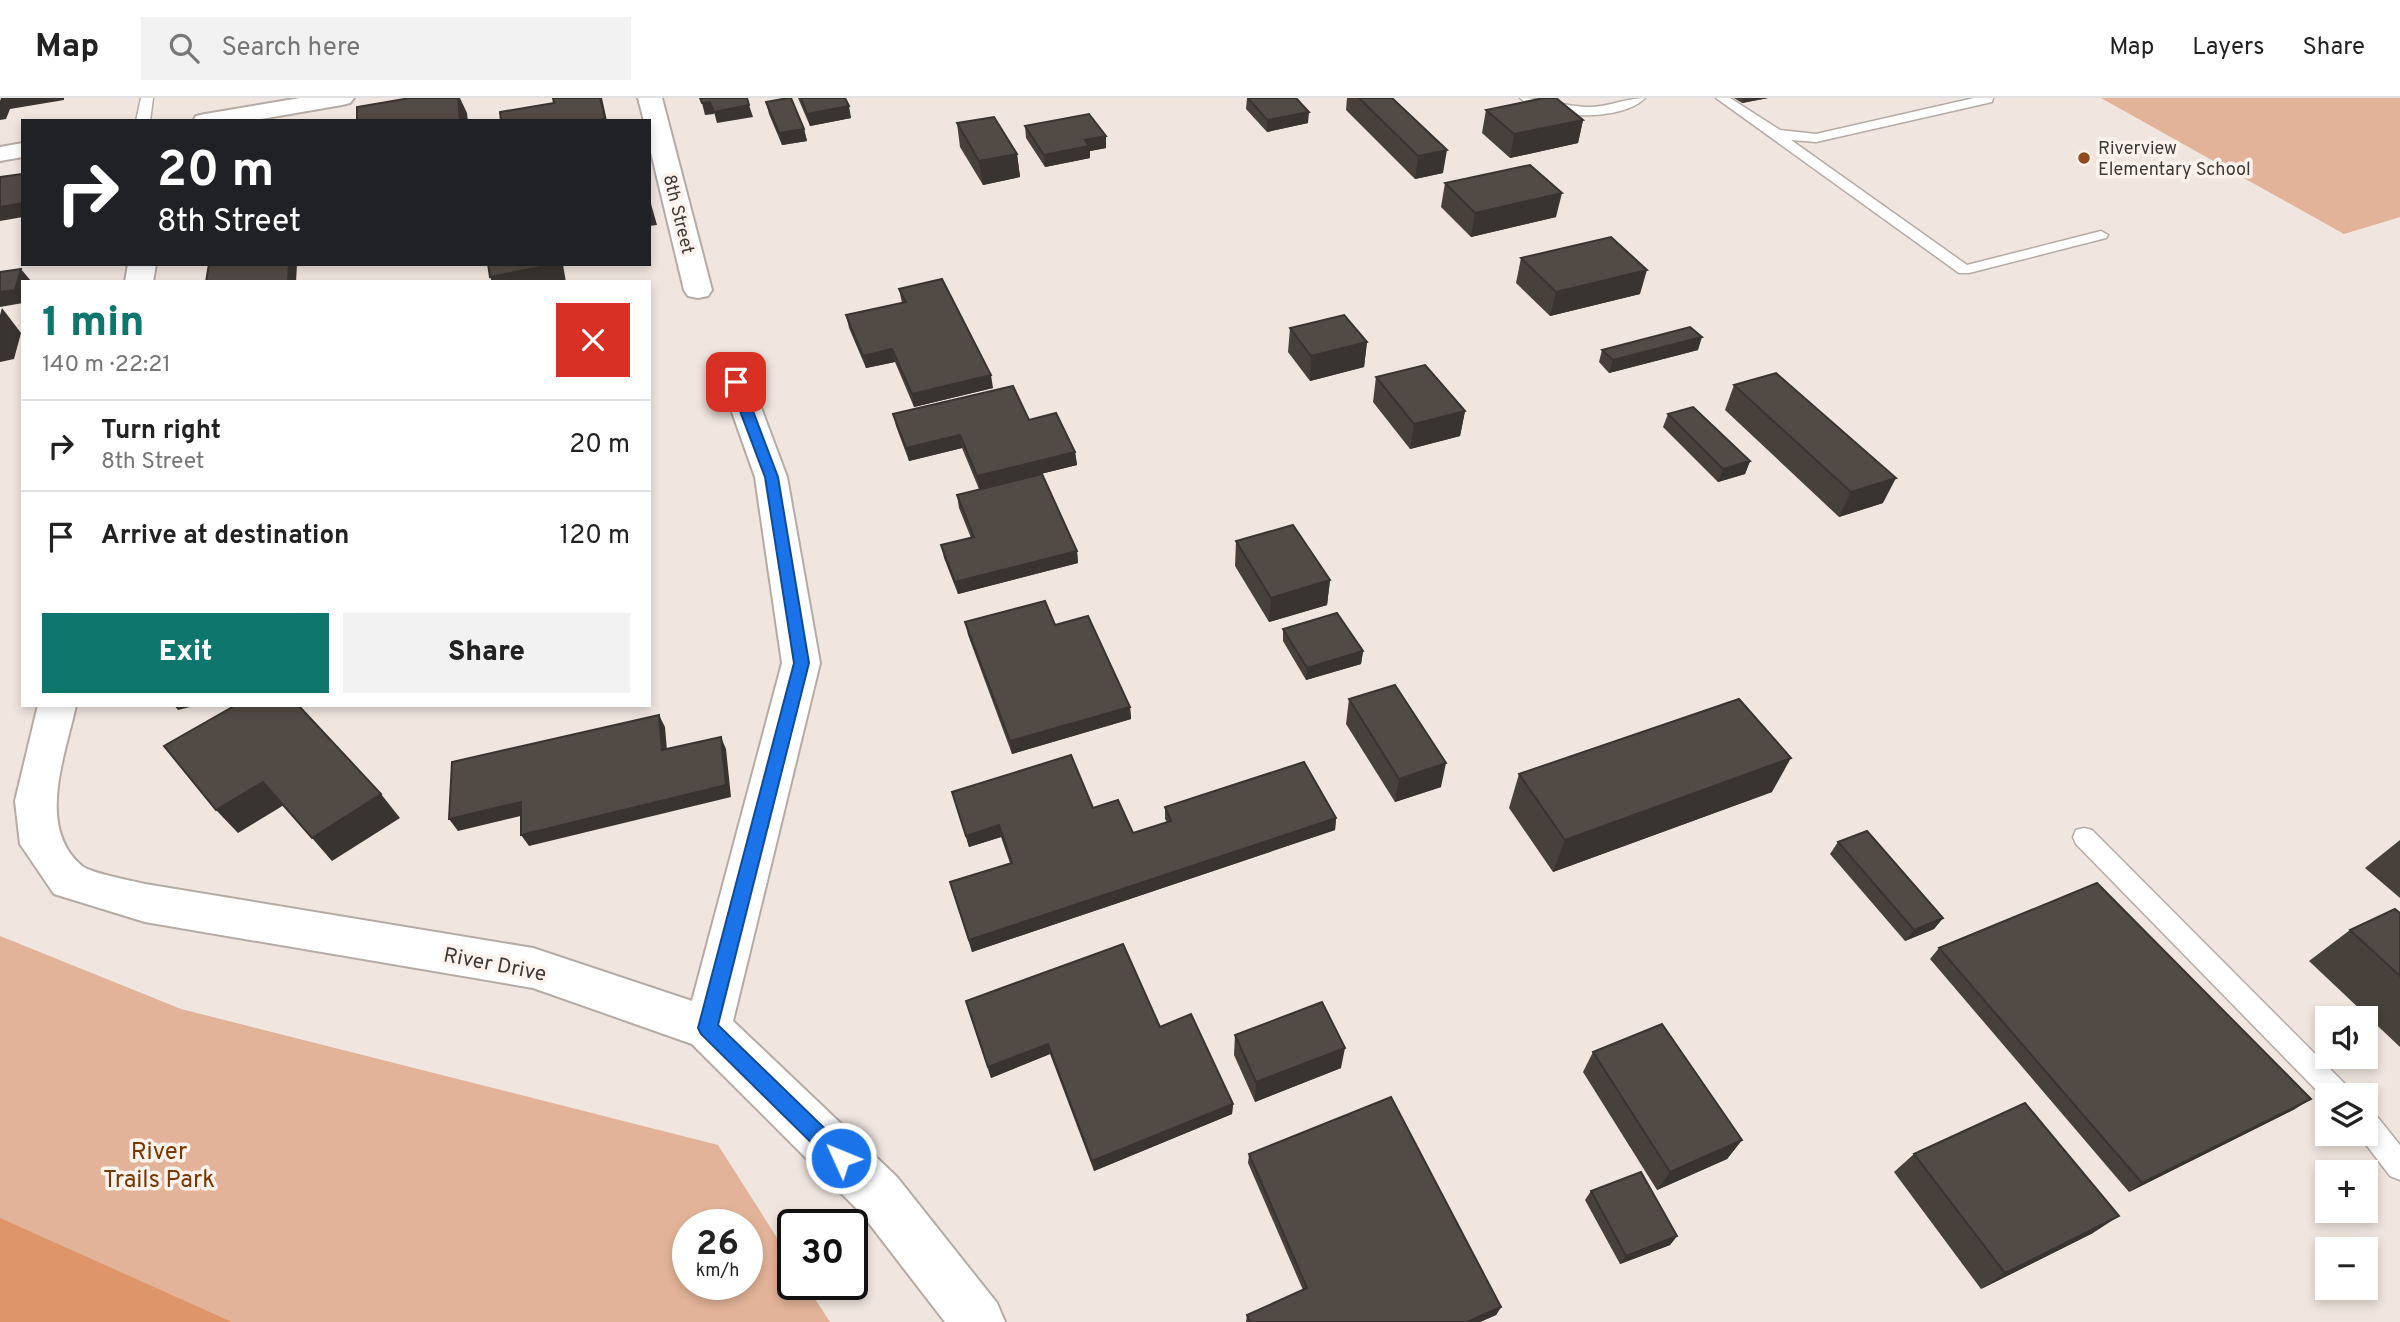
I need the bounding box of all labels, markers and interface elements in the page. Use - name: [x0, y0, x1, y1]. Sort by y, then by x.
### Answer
- search box: [141, 17, 631, 80]
- text: Map: [35, 27, 99, 69]
- icon: search: [165, 29, 203, 67]
- text: Search here: [221, 32, 360, 65]
- text: Map: [2109, 33, 2154, 63]
- text: Layers: [2192, 33, 2264, 63]
- text: Share: [2302, 33, 2365, 63]
- place label: Riverview Elementary School: [2098, 138, 2251, 182]
- text: 20 m: [157, 142, 274, 204]
- icon: right: [42, 147, 133, 238]
- marker: Riverview Elementary School: [2076, 150, 2092, 166]
- street label: 8th Street: [657, 172, 699, 256]
- text: 8th Street: [157, 203, 301, 243]
- text: 1 min: [42, 298, 145, 351]
- button: close: [556, 303, 630, 377]
- text: 140 m · 22:21: [42, 351, 171, 380]
- pin: [706, 352, 766, 412]
- icon: arrive: [717, 363, 755, 401]
- text: Turn right: [101, 415, 221, 448]
- icon: right: [42, 427, 80, 465]
- text: 20 m: [569, 429, 630, 462]
- text: 8th Street: [101, 448, 205, 477]
- icon: arrive: [42, 518, 80, 556]
- text: Arrive at destination: [101, 520, 349, 553]
- text: 120 m: [560, 520, 630, 553]
- button: Exit: [42, 613, 329, 693]
- button: Share: [343, 613, 630, 693]
- street label: River Drive: [441, 942, 548, 989]
- map controls: [2315, 1006, 2378, 1300]
- button: sound: [2315, 1006, 2378, 1069]
- button: layers: [2315, 1083, 2378, 1146]
- position arrow: [804, 1121, 878, 1195]
- park label: River Trails Park: [103, 1138, 215, 1196]
- button: +: [2315, 1160, 2378, 1223]
- speed limit sign: 30: [777, 1209, 868, 1300]
- text: 26: [696, 1223, 739, 1267]
- button: −: [2315, 1237, 2378, 1300]
- text: km/h: [696, 1260, 739, 1283]

